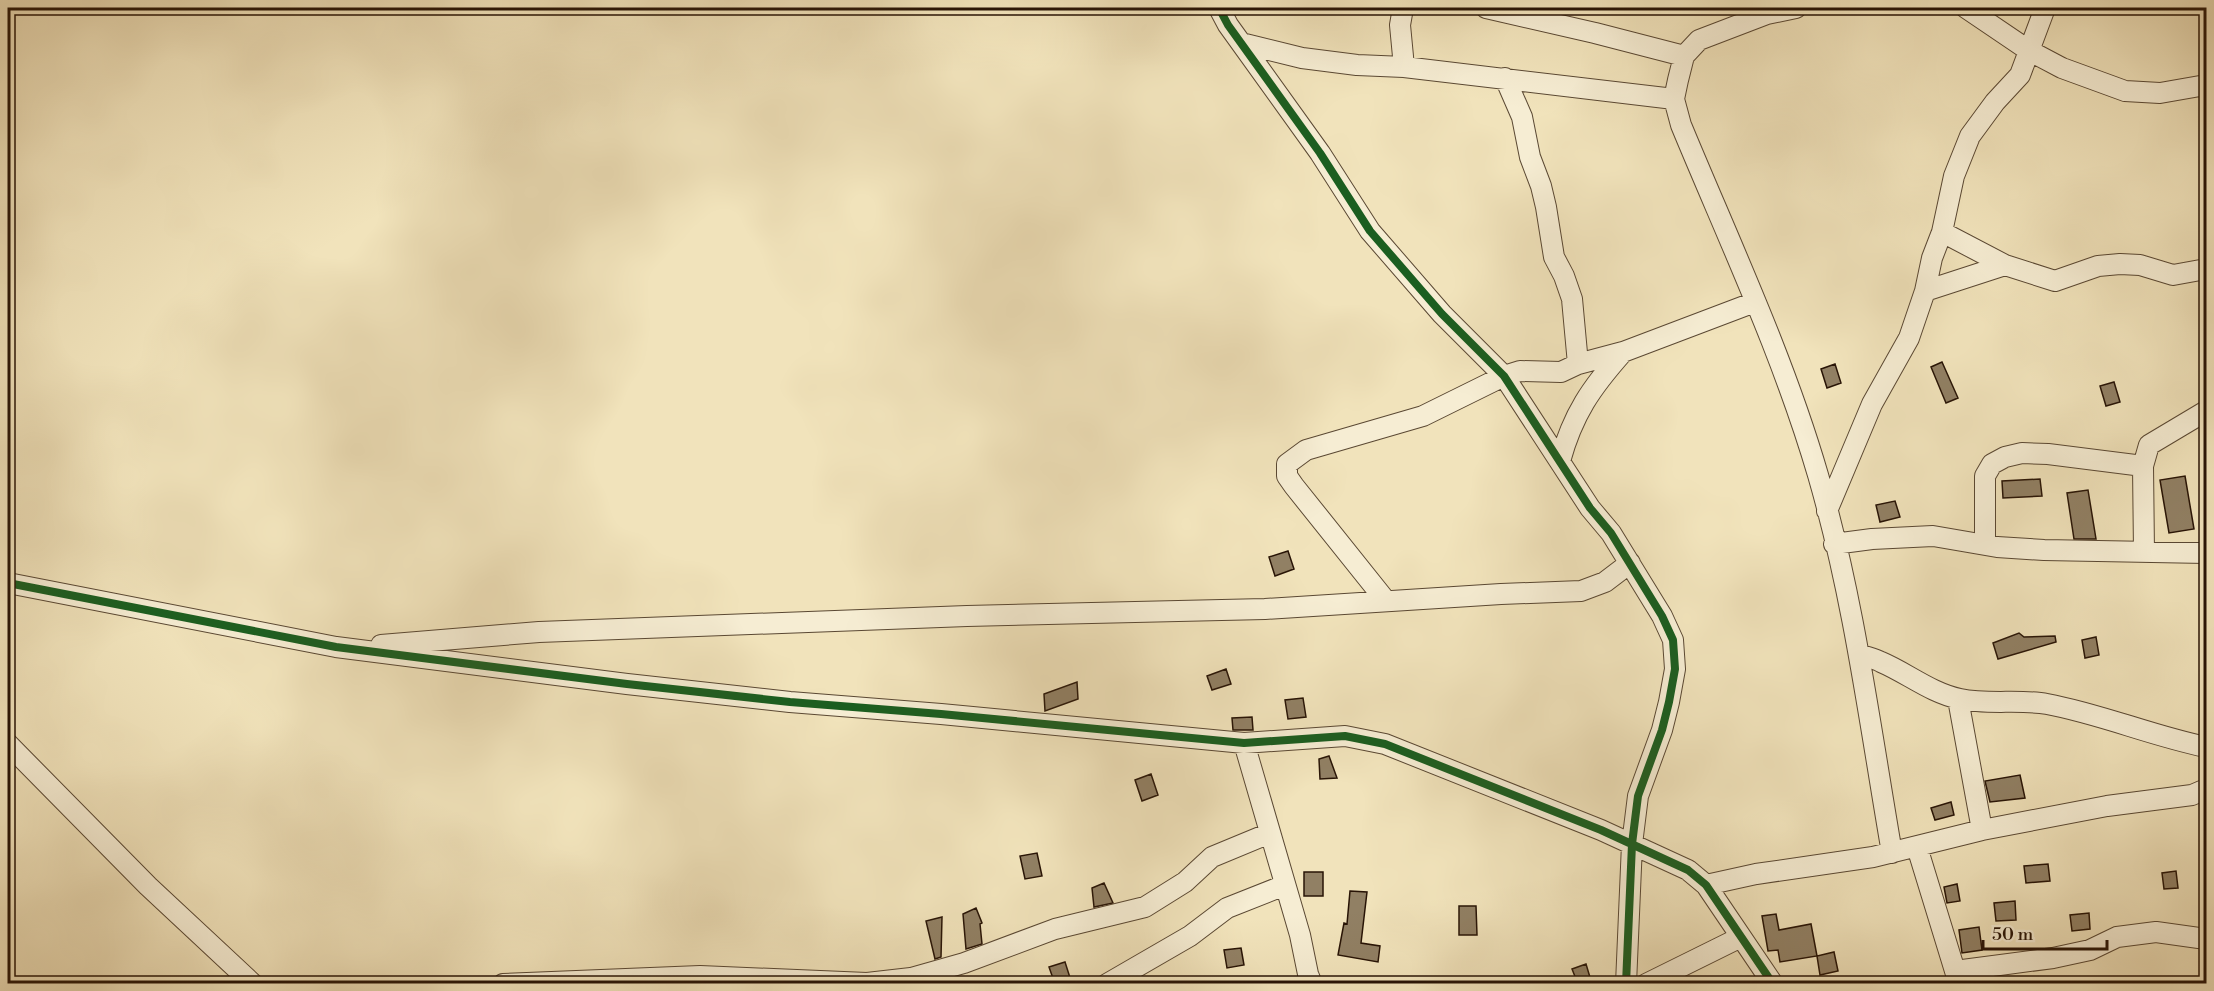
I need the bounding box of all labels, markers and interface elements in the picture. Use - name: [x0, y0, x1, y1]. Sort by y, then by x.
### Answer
- scale bar: [1983, 913, 2108, 951]
- text: 50 m: [1992, 923, 2034, 946]

